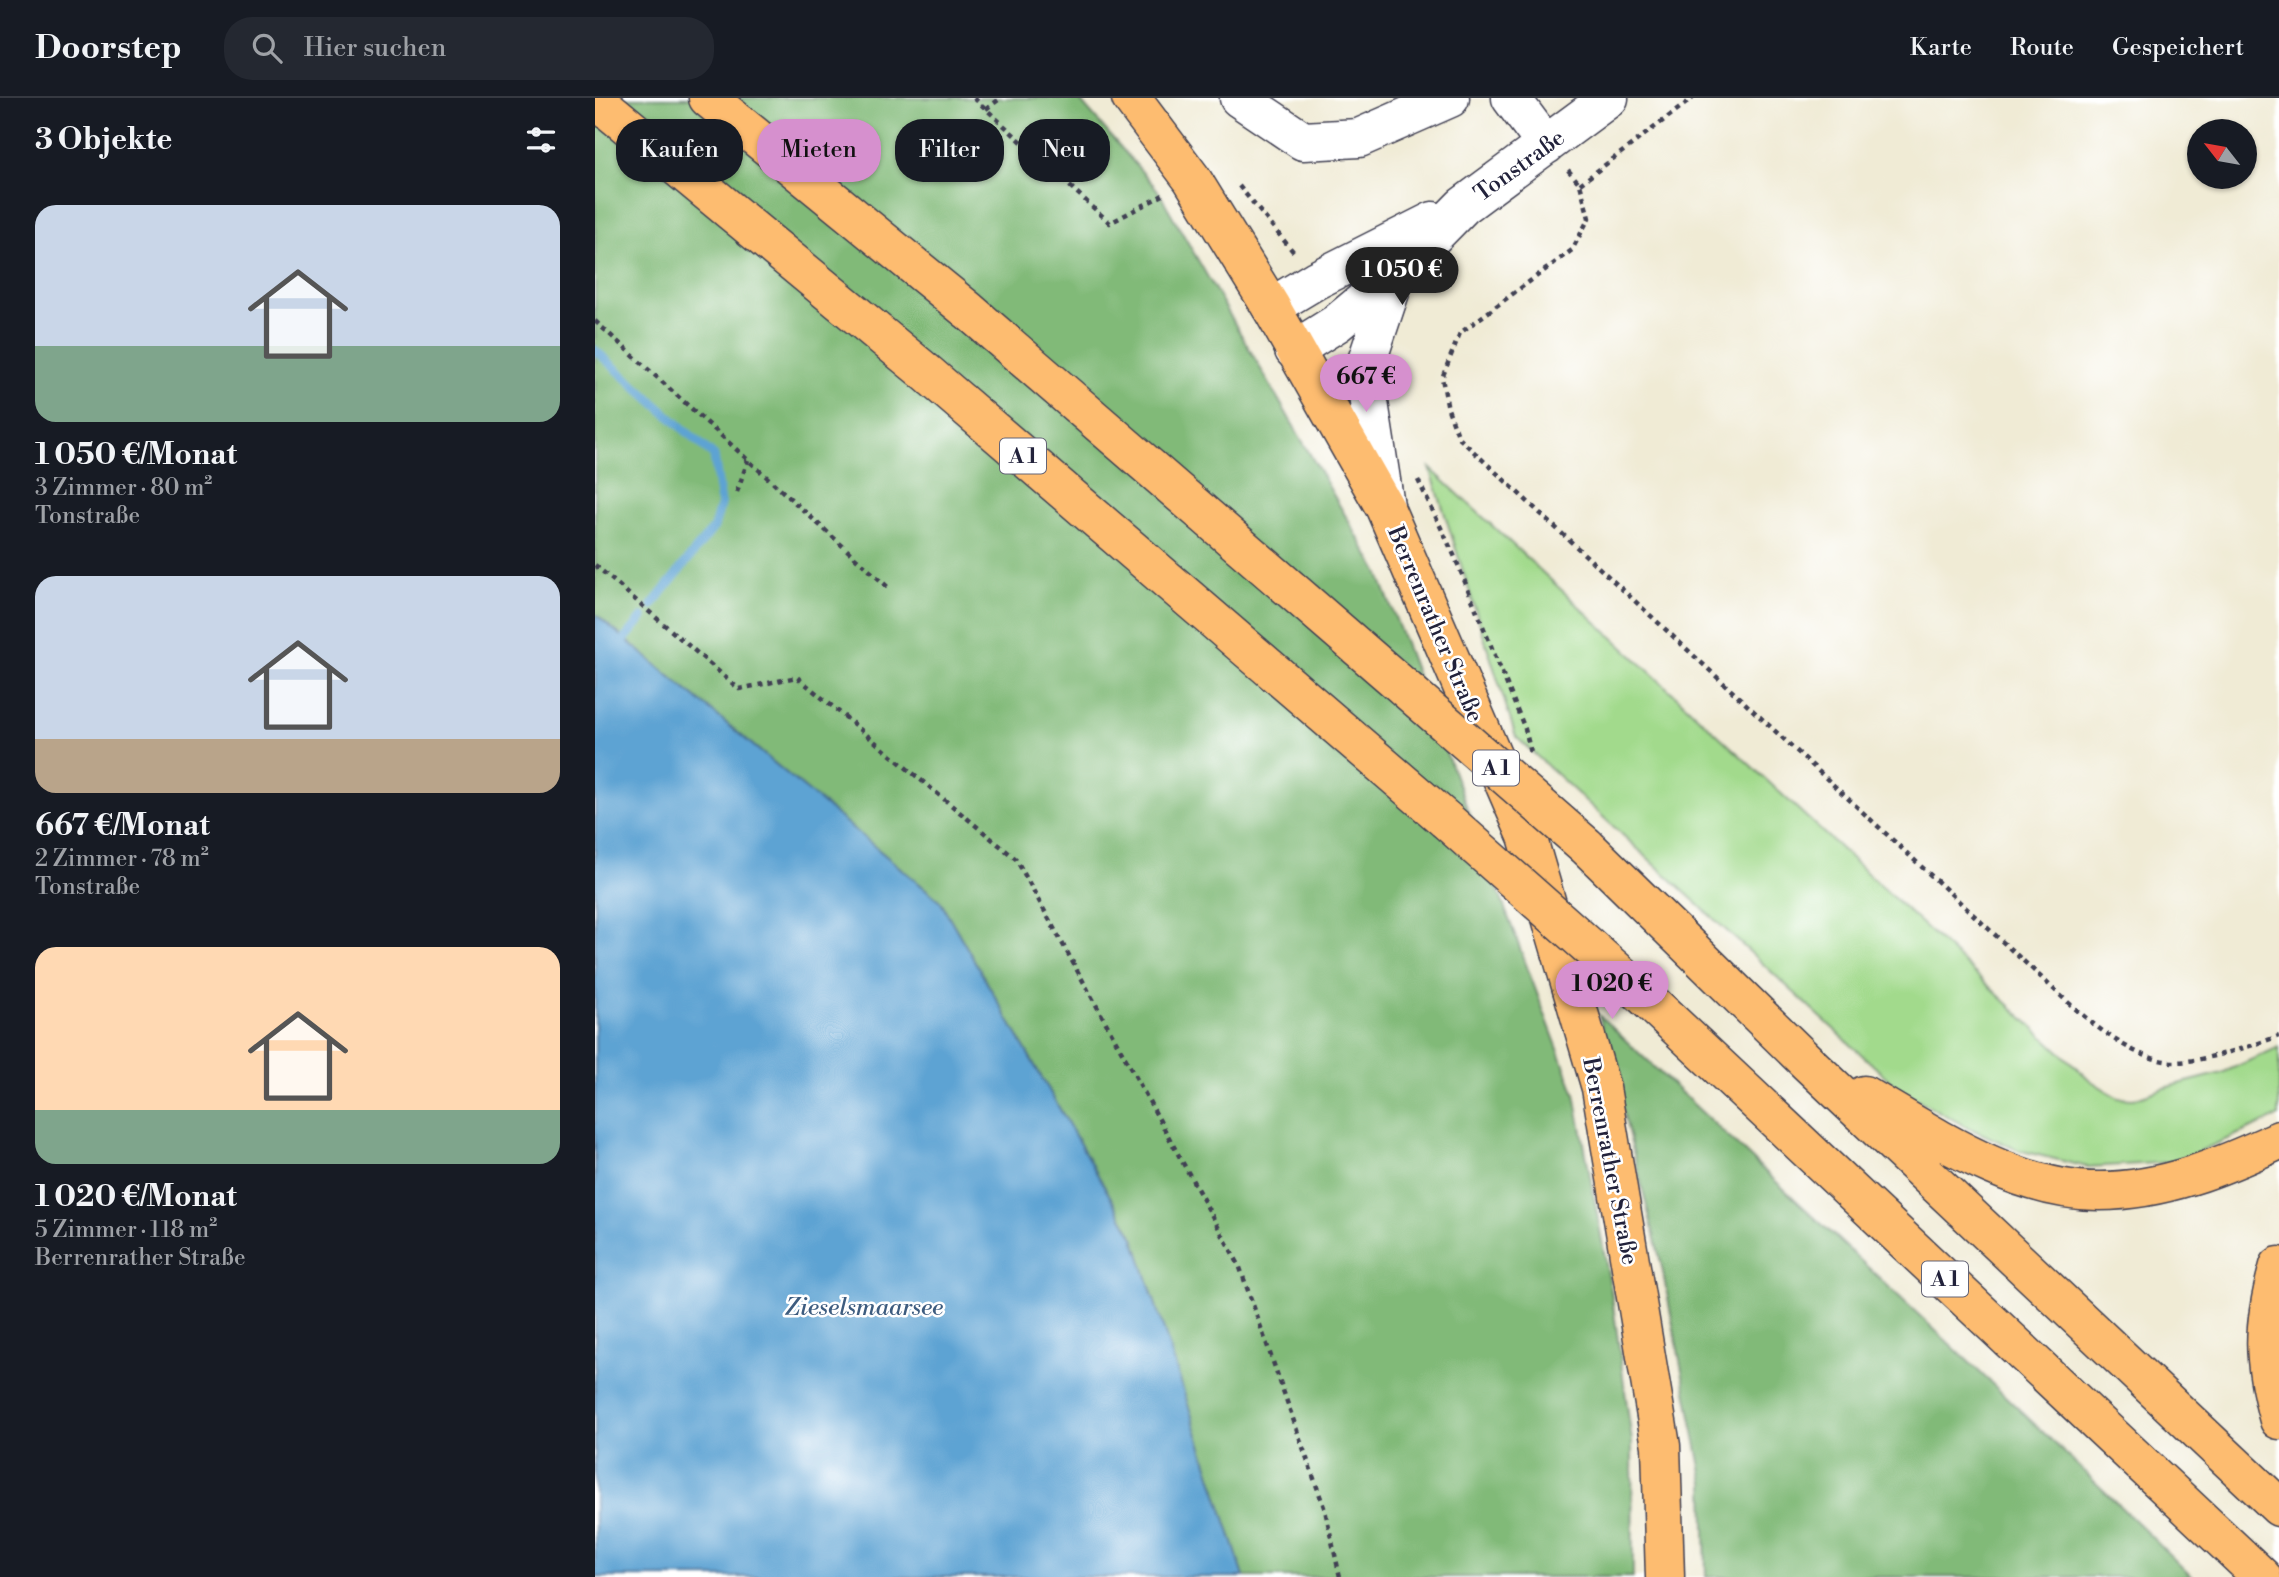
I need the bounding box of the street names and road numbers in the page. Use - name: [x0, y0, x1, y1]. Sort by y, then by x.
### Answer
- street label: Tonstraße: [1469, 124, 1570, 208]
- road number: A 1: [1000, 438, 1046, 474]
- street label: Berrenrather Straße: [1381, 521, 1489, 727]
- road number: A 1: [1473, 750, 1519, 786]
- street label: Berrenrather Straße: [1576, 1054, 1644, 1267]
- road number: A 1: [1922, 1262, 1968, 1296]

